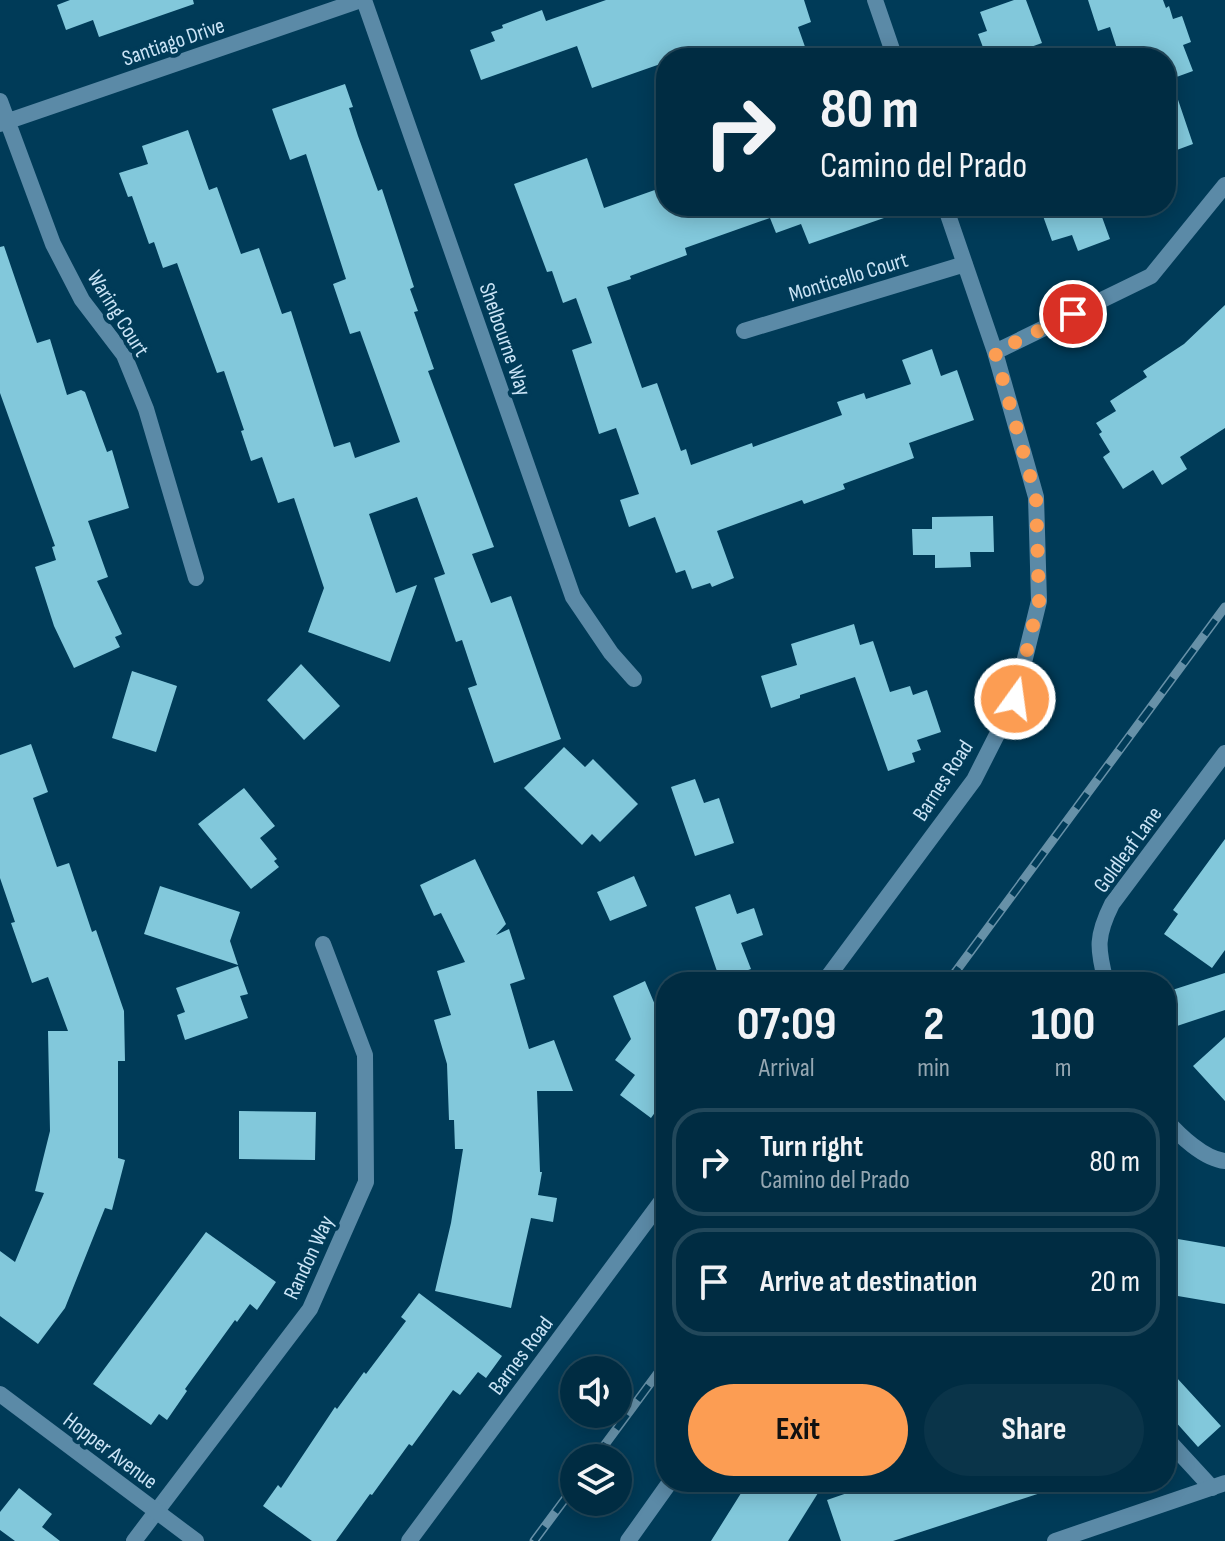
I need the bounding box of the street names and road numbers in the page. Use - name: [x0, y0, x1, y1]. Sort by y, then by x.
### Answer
- street label: Santiago Drive: [119, 12, 228, 73]
- street label: Monticello Court: [786, 246, 911, 308]
- street label: Waring Court: [81, 266, 155, 362]
- street label: Shelbourne Way: [473, 279, 537, 400]
- street label: Barnes Road: [907, 735, 979, 826]
- street label: Goldleaf Lane: [1088, 802, 1168, 898]
- street label: Randon Way: [278, 1211, 341, 1304]
- street label: Barnes Road: [483, 1311, 559, 1400]
- street label: Hopper Avenue: [58, 1407, 163, 1495]

